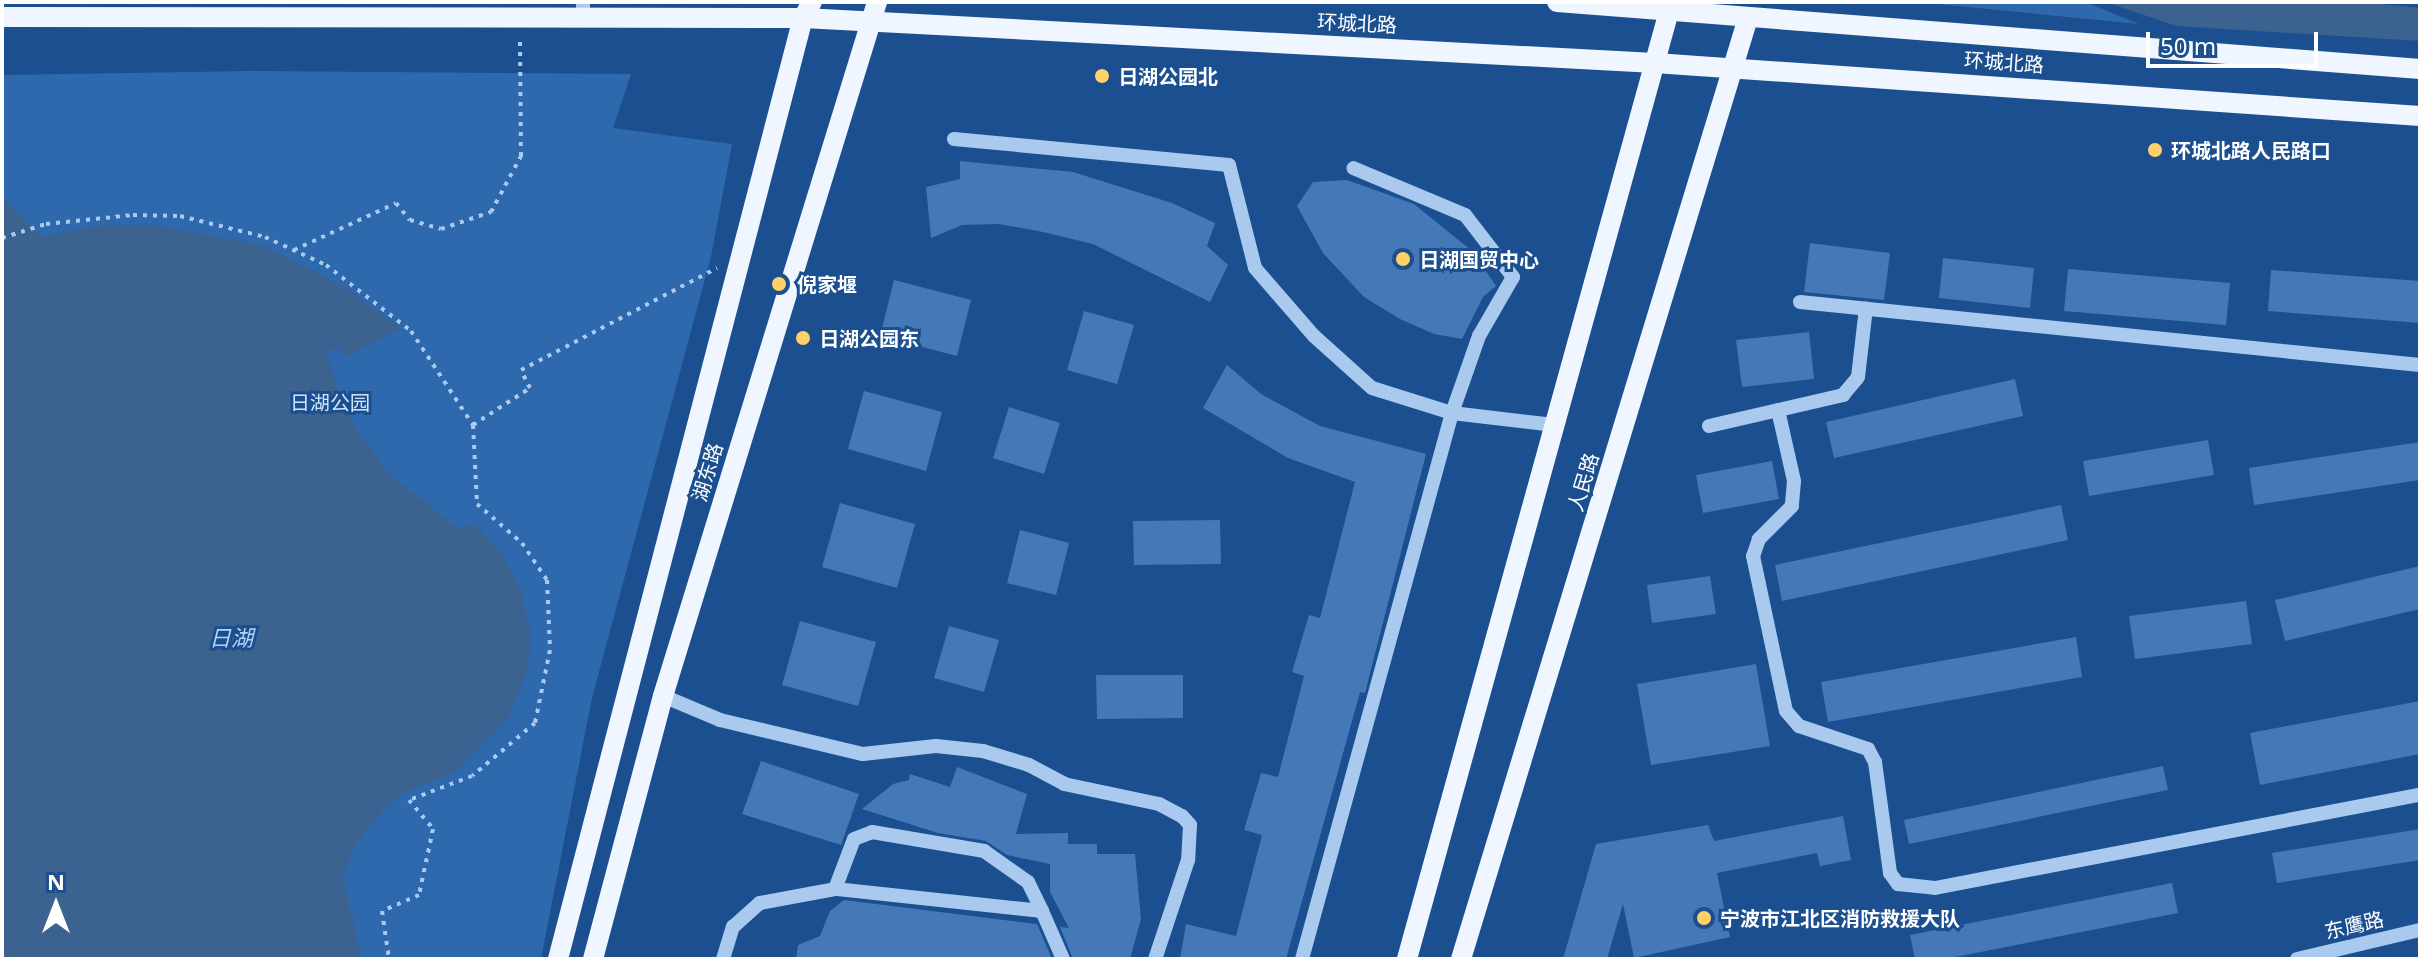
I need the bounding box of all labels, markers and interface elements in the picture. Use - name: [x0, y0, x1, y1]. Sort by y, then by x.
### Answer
- street label: 环城北路: [1316, 9, 1398, 37]
- scale bar: [2150, 16, 2322, 66]
- text: 50 m: [2160, 29, 2216, 62]
- street label: 环城北路: [1963, 47, 2045, 77]
- place label: 日湖公园北: [1118, 64, 1218, 88]
- marker: 日湖公园北: [1093, 67, 1111, 85]
- place label: 环城北路人民路口: [2171, 138, 2331, 162]
- marker: 环城北路人民路口: [2146, 141, 2164, 159]
- place label: 日湖国贸中心: [1419, 247, 1539, 271]
- marker: 日湖国贸中心: [1394, 250, 1412, 268]
- place label: 倪家堰: [797, 272, 857, 296]
- marker: 倪家堰: [768, 273, 790, 295]
- place label: 日湖公园东: [819, 326, 919, 350]
- marker: 日湖公园东: [794, 329, 812, 347]
- park label: 日湖公园: [290, 390, 370, 414]
- street label: 湖东路: [687, 440, 727, 504]
- street label: 人民路: [1563, 450, 1603, 514]
- water label: 日湖: [209, 625, 253, 651]
- north arrow: [16, 865, 96, 945]
- text: N: [47, 866, 65, 896]
- place label: 宁波市江北区消防救援大队: [1720, 906, 1960, 930]
- street label: 东鹰路: [2322, 907, 2386, 943]
- marker: 宁波市江北区消防救援大队: [1695, 909, 1713, 927]

